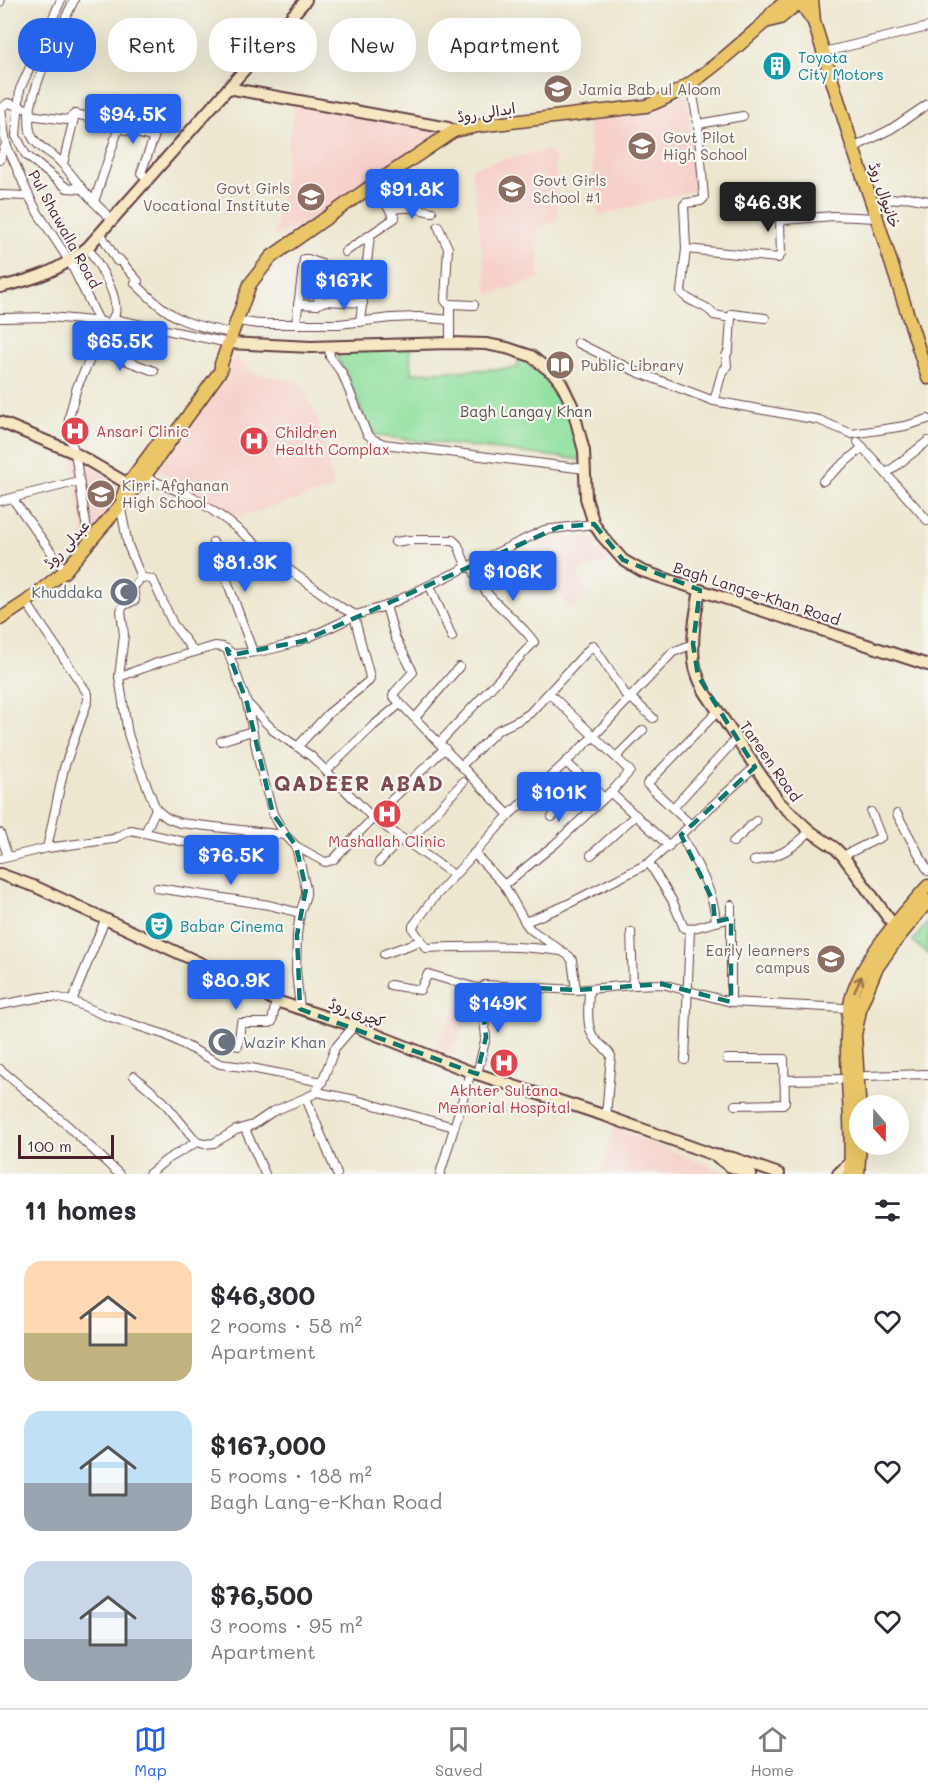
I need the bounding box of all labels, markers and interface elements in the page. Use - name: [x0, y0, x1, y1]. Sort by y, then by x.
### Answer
- chip: Buy: [18, 18, 96, 72]
- chip: Rent: [108, 18, 197, 72]
- chip: Filters: [209, 18, 317, 72]
- chip: New: [329, 18, 416, 72]
- chip: Apartment: [428, 18, 581, 72]
- place label: Toyota City Motors: [798, 47, 884, 84]
- building icon: Toyota City Motors: [761, 50, 793, 82]
- school or university icon: Jamia Bab ul Aloom: [542, 73, 574, 105]
- place label: Jamia Bab ul Aloom: [579, 79, 721, 99]
- pin: $94.5K: [84, 94, 182, 145]
- street label: ابدالی روڈ: [455, 97, 517, 127]
- text: $94.5K: [99, 100, 167, 126]
- place label: Govt Pilot High School: [663, 127, 748, 164]
- school or university icon: Govt Pilot High School: [626, 130, 658, 162]
- street label: خانیوال روڈ: [864, 159, 906, 231]
- street label: Pul Shawalla Road: [24, 166, 106, 292]
- pin: $91.8K: [363, 169, 461, 220]
- place label: Govt Girls School #1: [533, 170, 607, 207]
- school or university icon: Govt Girls School #1: [496, 173, 528, 205]
- text: $91.8K: [380, 175, 444, 201]
- place label: Govt Girls Vocational Institute: [143, 178, 290, 215]
- school or university icon: Govt Girls Vocational Institute: [295, 181, 327, 213]
- pin: $46.3K: [719, 182, 817, 233]
- text: $46.3K: [734, 188, 802, 214]
- pin: $167K: [302, 260, 386, 311]
- text: $167K: [315, 266, 373, 292]
- pin: $65.5K: [71, 321, 169, 372]
- text: $65.5K: [86, 327, 154, 353]
- library icon: Public Library: [544, 349, 576, 381]
- place label: Public Library: [581, 355, 684, 375]
- park label: Bagh Langay Khan: [460, 401, 592, 421]
- hospital icon: Ansari Clinic: [59, 415, 91, 447]
- place label: Ansari Clinic: [96, 421, 189, 441]
- place label: Children Health Complax: [275, 422, 390, 459]
- hospital icon: Children Health Complax: [238, 425, 270, 457]
- place label: Kirri Afghanan High School: [122, 475, 229, 512]
- school or university icon: Kirri Afghanan High School: [85, 478, 117, 510]
- street label: عبدلی روڈ: [39, 515, 94, 573]
- pin: $81.3K: [196, 542, 294, 593]
- text: $81.3K: [213, 548, 277, 574]
- pin: $106K: [471, 551, 555, 602]
- text: $106K: [483, 557, 543, 583]
- street label: Bagh Lang-e-Khan Road: [671, 557, 843, 629]
- mosque icon: Khuddaka: [108, 576, 140, 608]
- place label: Khuddaka: [32, 582, 103, 602]
- street label: Tareen Road: [736, 717, 806, 805]
- district label: QADEER ABAD: [274, 769, 444, 796]
- pin: $101K: [517, 772, 601, 823]
- text: $101K: [531, 778, 587, 804]
- hospital icon: Mashallah Clinic: [371, 798, 403, 830]
- place label: Mashallah Clinic: [328, 831, 446, 851]
- pin: $76.5K: [182, 835, 280, 886]
- text: $76.5K: [198, 841, 264, 867]
- theatre icon: Babar Cinema: [143, 910, 175, 942]
- place label: Babar Cinema: [180, 916, 284, 936]
- place label: Early learners campus: [706, 940, 810, 977]
- school or university icon: Early learners campus: [815, 943, 847, 975]
- pin: $80.9K: [187, 960, 285, 1011]
- text: $80.9K: [202, 966, 270, 992]
- one-way arrow: [853, 975, 864, 993]
- pin: $149K: [456, 983, 540, 1034]
- text: $149K: [468, 989, 528, 1015]
- street label: کچری روڈ: [326, 993, 388, 1032]
- mosque icon: Wazir Khan: [206, 1026, 238, 1058]
- place label: Wazir Khan: [243, 1032, 326, 1052]
- hospital icon: Akhter Sultana Memorial Hospital: [488, 1047, 520, 1079]
- place label: Akhter Sultana Memorial Hospital: [438, 1080, 570, 1117]
- north arrow: [849, 1095, 909, 1155]
- map controls: [849, 1095, 909, 1155]
- scale bar: [18, 1132, 114, 1160]
- text: 100 m: [27, 1135, 72, 1156]
- text: 11 homes: [24, 1193, 137, 1227]
- icon: filters: [871, 1194, 904, 1227]
- text: $46,300: [210, 1278, 315, 1312]
- icon: home: [72, 1285, 144, 1357]
- icon: heart: [871, 1305, 904, 1338]
- text: 2 rooms · 58 m²: [210, 1312, 362, 1338]
- text: Apartment: [210, 1338, 316, 1364]
- text: $167,000: [210, 1428, 326, 1462]
- icon: home: [72, 1435, 144, 1507]
- icon: heart: [871, 1455, 904, 1488]
- text: 5 rooms · 188 m²: [210, 1462, 372, 1488]
- text: Bagh Lang-e-Khan Road: [210, 1488, 442, 1514]
- text: $76,500: [210, 1578, 313, 1612]
- icon: home: [72, 1585, 144, 1657]
- icon: heart: [871, 1605, 904, 1638]
- text: 3 rooms · 95 m²: [210, 1612, 362, 1638]
- text: Apartment: [210, 1638, 316, 1664]
- tab: Map: [134, 1723, 167, 1780]
- tab: Saved: [435, 1723, 482, 1780]
- tab: Home: [750, 1723, 794, 1780]

